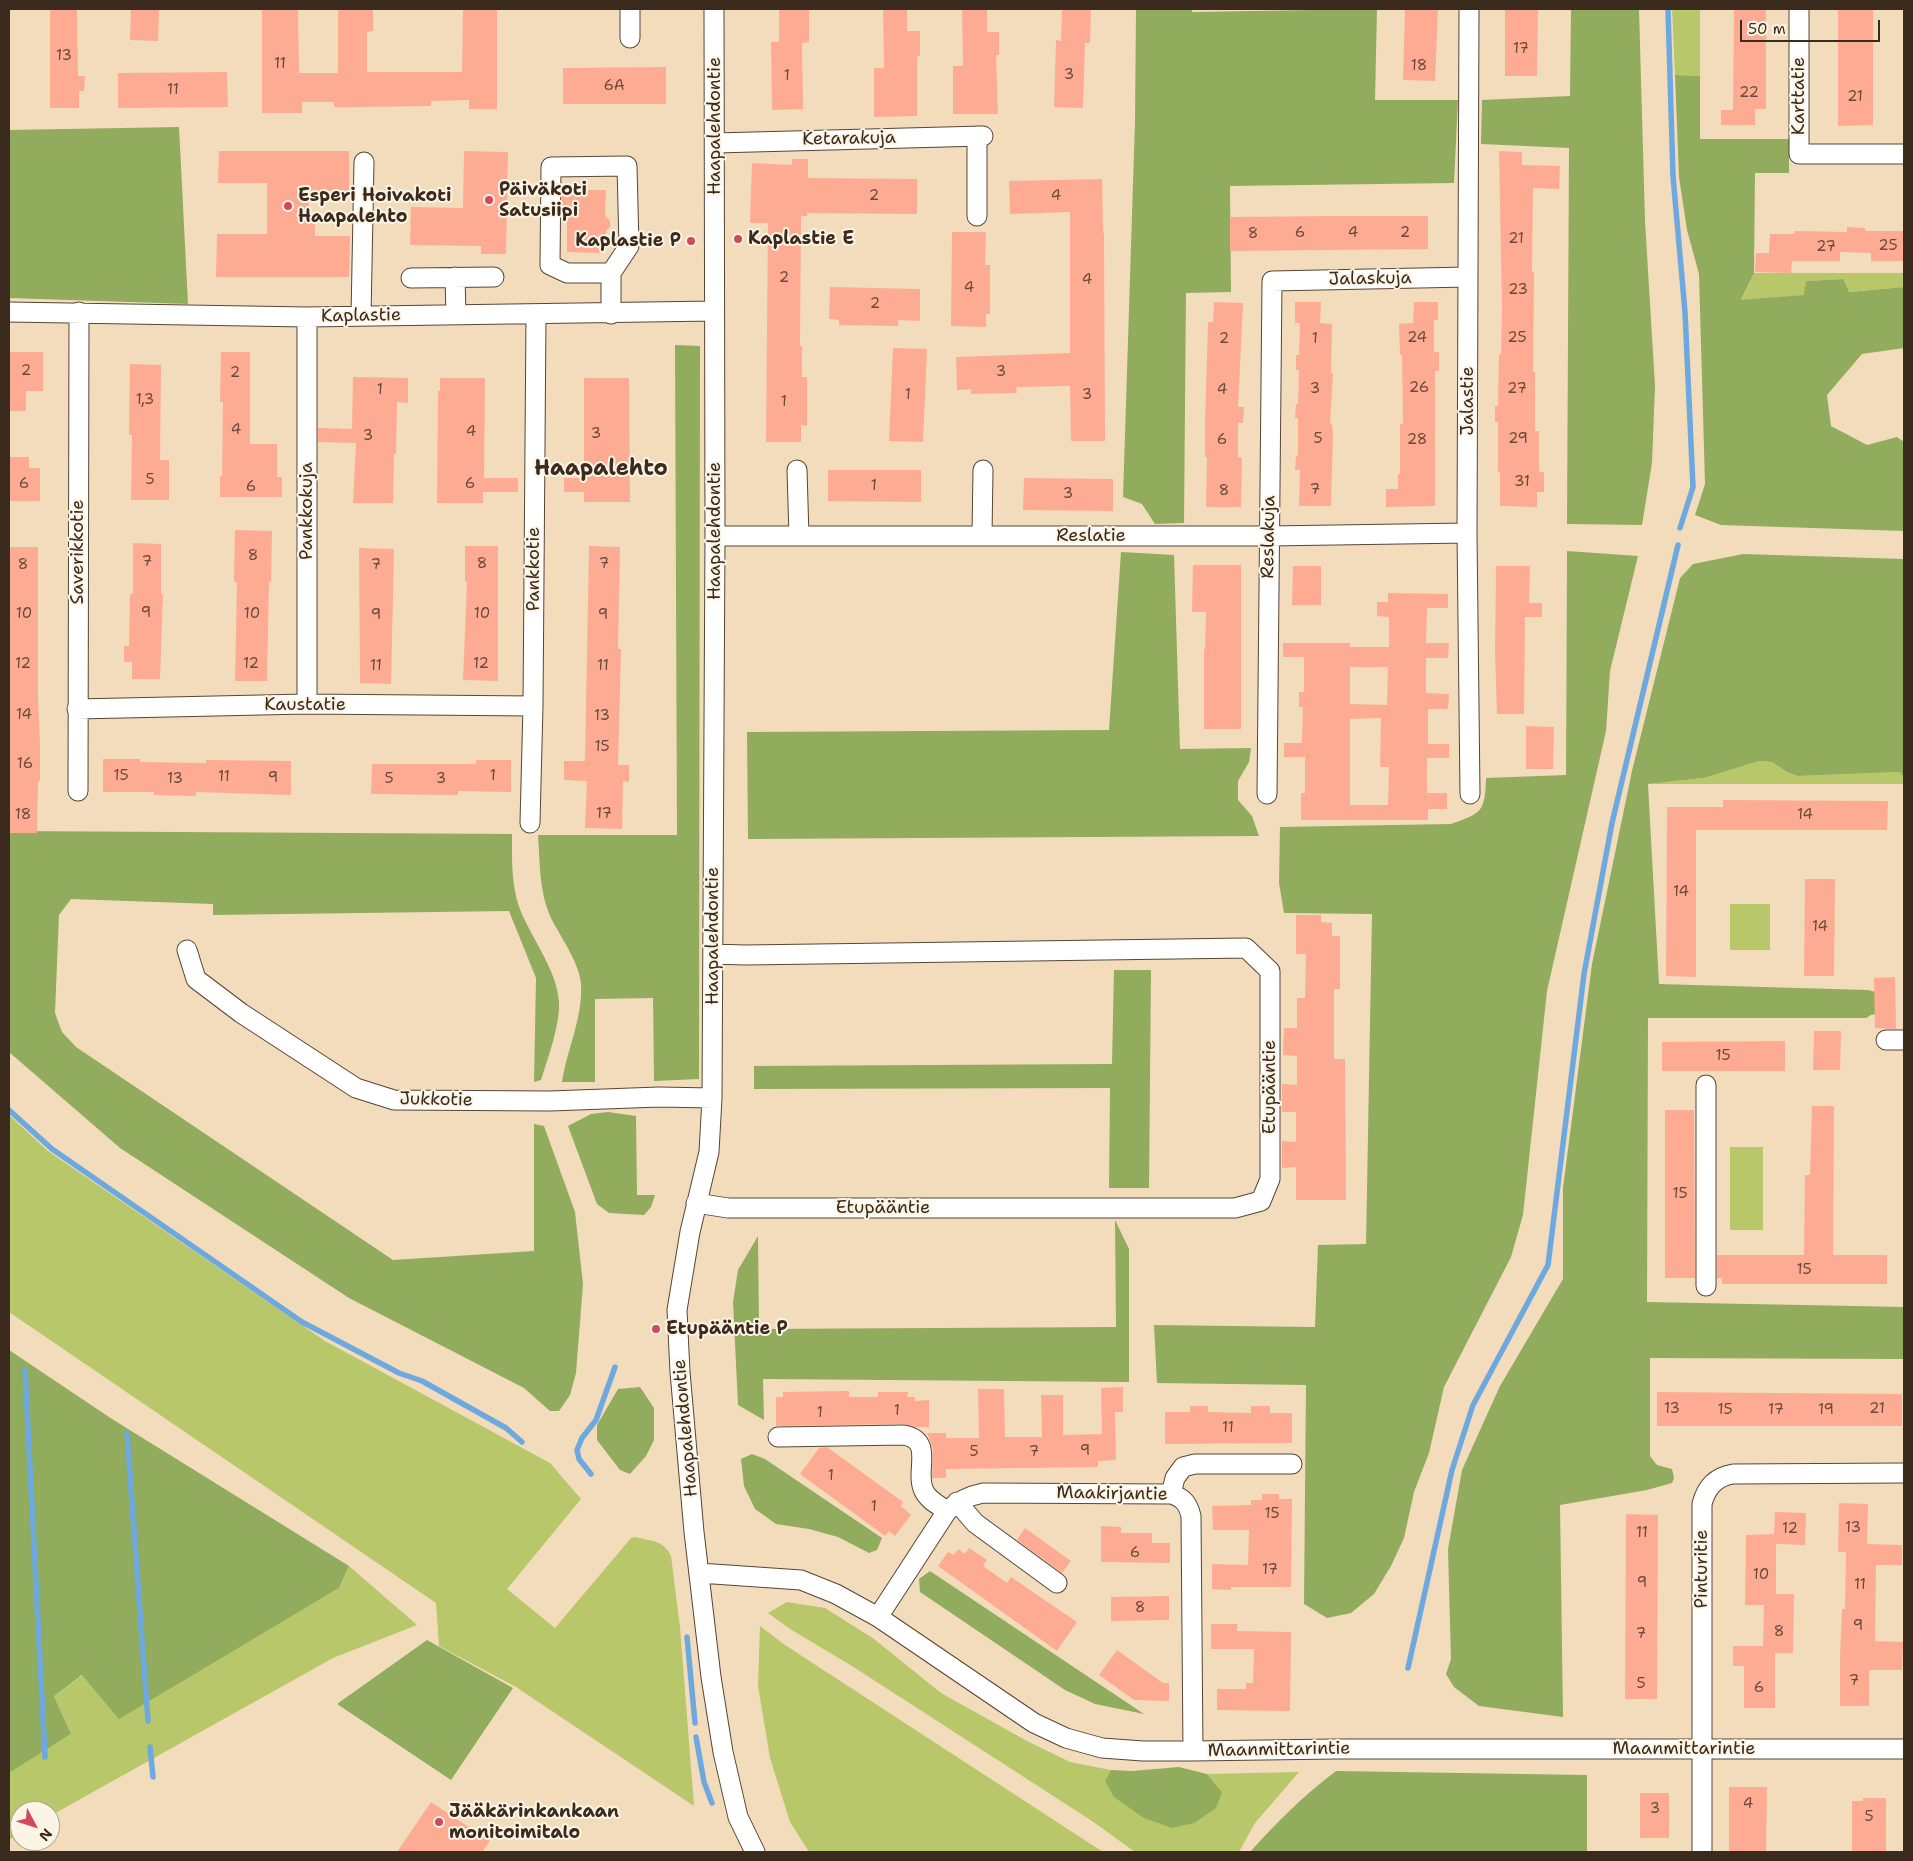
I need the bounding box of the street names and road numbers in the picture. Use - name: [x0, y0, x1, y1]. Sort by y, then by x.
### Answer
- street label: Haapalehdontie: [704, 57, 726, 195]
- street label: Karttatie: [1788, 57, 1810, 135]
- street label: Ketarakuja: [802, 127, 896, 151]
- street label: Jalaskuja: [1328, 267, 1412, 291]
- street label: Kaplastie: [321, 305, 401, 327]
- street label: Jalastie: [1457, 366, 1479, 436]
- street label: Pankkokuja: [296, 462, 318, 560]
- street label: Haapalehdontie: [704, 462, 726, 600]
- street label: Reslakuja: [1257, 495, 1281, 579]
- street label: Saverikkotie: [67, 500, 89, 604]
- street label: Reslatie: [1056, 525, 1126, 547]
- street label: Pankkotie: [523, 527, 545, 611]
- street label: Kaustatie: [264, 694, 346, 716]
- street label: Haapalehdontie: [702, 867, 724, 1005]
- street label: Etupääntie: [1259, 1040, 1281, 1134]
- street label: Jukkotie: [399, 1089, 473, 1111]
- street label: Etupääntie: [836, 1197, 930, 1219]
- street label: Haapalehdontie: [669, 1358, 703, 1498]
- street label: Maakirjantie: [1056, 1482, 1168, 1506]
- street label: Pinturitie: [1691, 1529, 1713, 1609]
- street label: Maanmittarintie: [1207, 1738, 1351, 1762]
- street label: Maanmittarintie: [1613, 1738, 1755, 1760]

